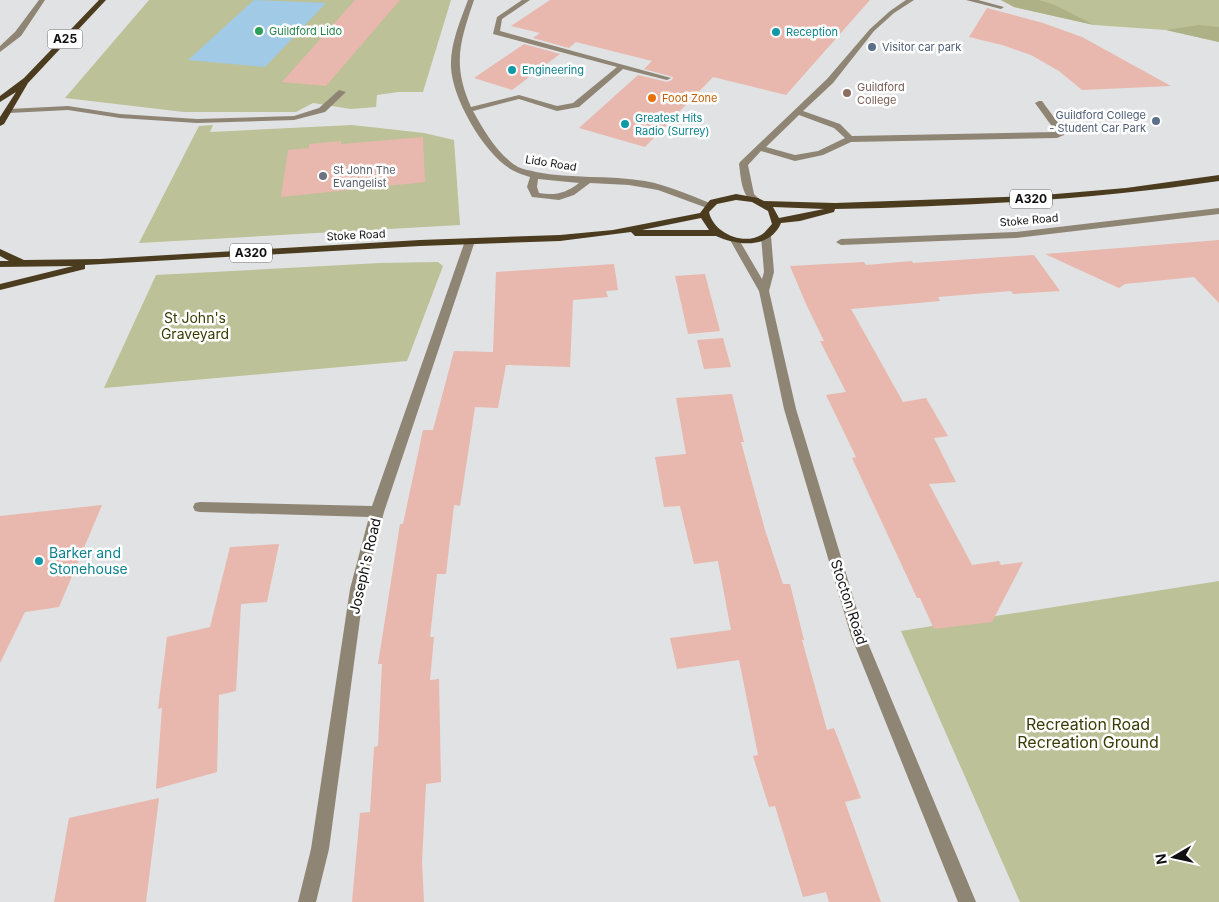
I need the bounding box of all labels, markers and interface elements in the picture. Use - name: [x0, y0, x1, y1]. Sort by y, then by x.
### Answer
- place label: Guildford Lido: [269, 24, 343, 38]
- marker: Guildford Lido: [253, 25, 265, 37]
- place label: Reception: [786, 25, 838, 39]
- marker: Reception: [770, 26, 782, 38]
- road number: A25: [48, 30, 82, 48]
- place label: Visitor car park: [882, 40, 961, 54]
- marker: Visitor car park: [866, 41, 878, 53]
- place label: Engineering: [522, 63, 584, 77]
- marker: Engineering: [506, 64, 518, 76]
- place label: Guildford College: [857, 80, 905, 107]
- marker: Guildford College: [841, 87, 853, 99]
- place label: Food Zone: [662, 91, 718, 105]
- marker: Food Zone: [646, 92, 658, 104]
- place label: Guildford College - Student Car Park: [1049, 108, 1146, 135]
- place label: Greatest Hits Radio (Surrey): [635, 111, 710, 138]
- marker: Guildford College - Student Car Park: [1150, 115, 1162, 127]
- marker: Greatest Hits Radio (Surrey): [619, 118, 631, 130]
- street label: Lido Road: [524, 152, 578, 174]
- place label: St John The Evangelist: [333, 163, 396, 190]
- marker: St John The Evangelist: [317, 170, 329, 182]
- road number: A320: [1010, 190, 1052, 208]
- street label: Stoke Road: [999, 210, 1059, 230]
- street label: Stoke Road: [326, 226, 386, 244]
- road number: A320: [230, 244, 272, 262]
- park label: St John's Graveyard: [161, 309, 229, 342]
- street label: Joseph's Road: [345, 516, 384, 616]
- place label: Barker and Stonehouse: [49, 544, 128, 577]
- marker: Barker and Stonehouse: [33, 555, 45, 567]
- street label: Stocton Road: [828, 557, 871, 647]
- park label: Recreation Road Recreation Ground: [1017, 714, 1159, 752]
- north arrow: [1149, 832, 1199, 882]
- text: N: [1151, 853, 1170, 866]

